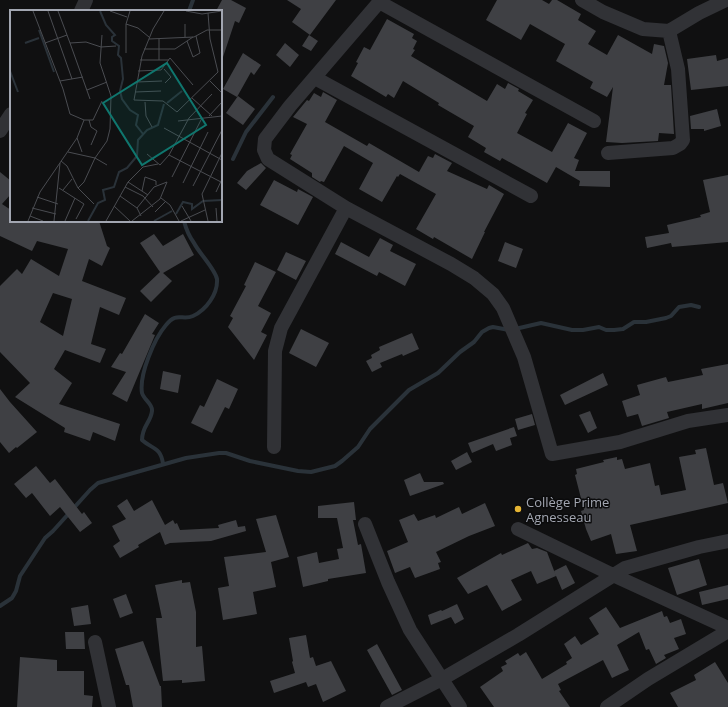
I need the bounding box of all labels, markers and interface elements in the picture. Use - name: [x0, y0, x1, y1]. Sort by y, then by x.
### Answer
- inset map: [10, 10, 222, 222]
- place label: Collège Prime Agnesseau: [526, 493, 609, 526]
- marker: Collège Prime Agnesseau: [513, 504, 523, 514]

